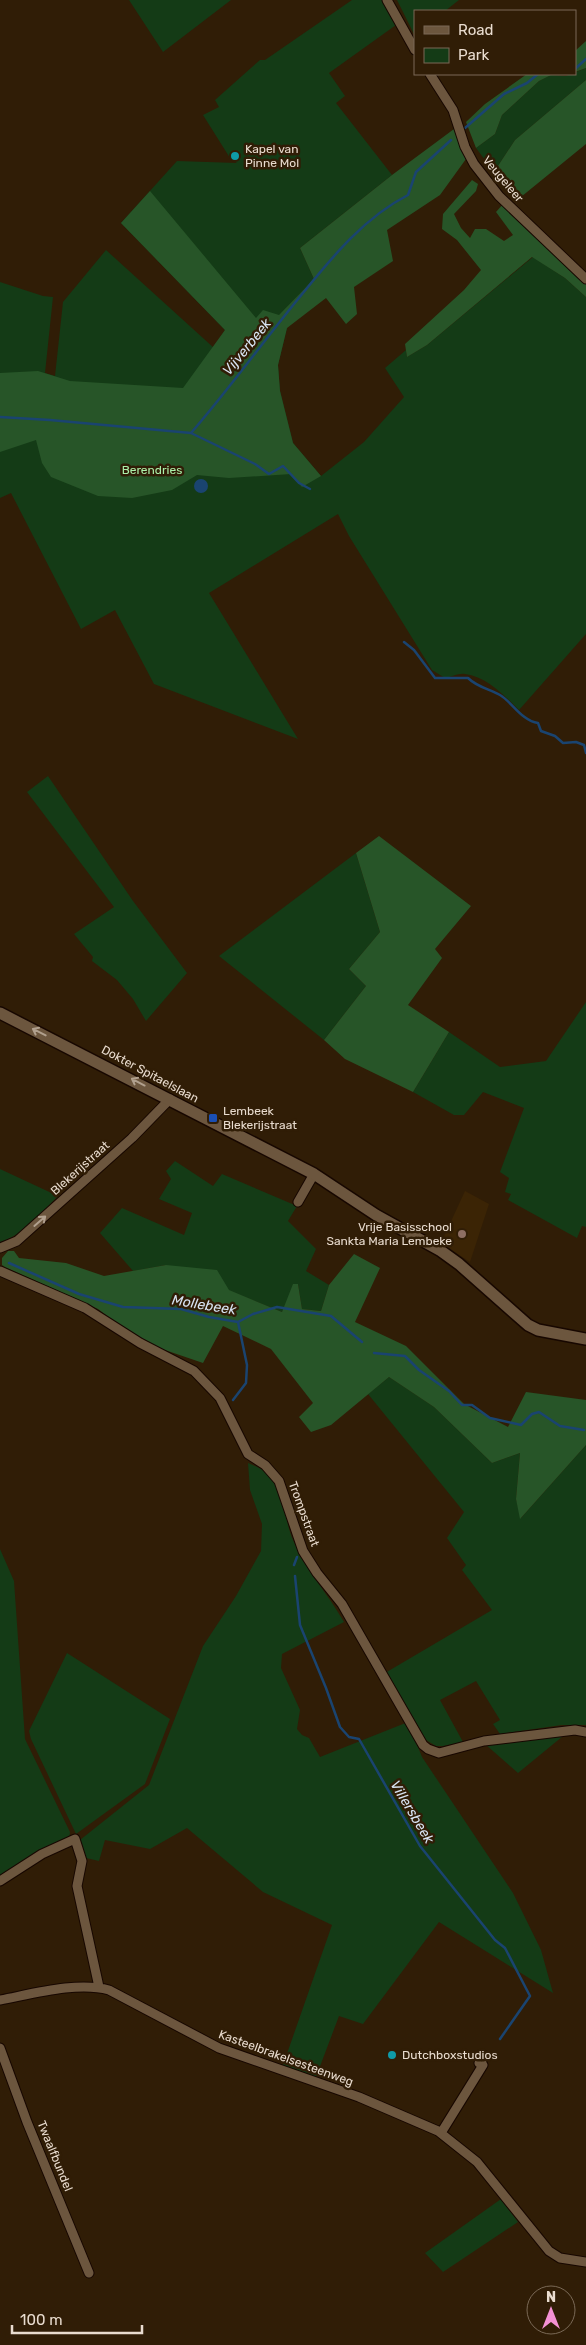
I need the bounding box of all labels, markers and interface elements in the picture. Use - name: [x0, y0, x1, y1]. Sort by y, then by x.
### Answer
- legend: [414, 10, 576, 75]
- text: Road: [458, 21, 494, 39]
- text: Park: [458, 46, 489, 64]
- place label: Kapel van Pinne Mol: [245, 142, 299, 170]
- marker: Kapel van Pinne Mol: [229, 150, 241, 162]
- street label: Veugeleer: [480, 153, 527, 205]
- water label: Vijverbeek: [219, 315, 275, 379]
- park label: Berendries: [122, 463, 182, 477]
- one-way arrow: [32, 1027, 47, 1036]
- street label: Dokter Spitaelslaan: [99, 1042, 201, 1106]
- one-way arrow: [130, 1077, 145, 1087]
- place label: Lembeek Blekerijstraat: [223, 1104, 297, 1132]
- marker: Lembeek Blekerijstraat: [207, 1112, 219, 1124]
- street label: Blekerijstraat: [48, 1138, 112, 1198]
- one-way arrow: [33, 1215, 46, 1227]
- place label: Vrije Basisschool Sankta Maria Lembeke: [327, 1220, 452, 1248]
- marker: Vrije Basisschool Sankta Maria Lembeke: [456, 1228, 468, 1240]
- water label: Mollebeek: [171, 1292, 238, 1319]
- street label: Trompstraat: [286, 1480, 322, 1549]
- water label: Villersbeek: [386, 1777, 438, 1847]
- street label: Kasteelbrakelsesteenweg: [217, 2027, 355, 2089]
- place label: Dutchboxstudios: [402, 2048, 498, 2062]
- marker: Dutchboxstudios: [386, 2049, 398, 2061]
- street label: Twaalfbundel: [35, 2119, 76, 2193]
- north arrow: [526, 2285, 576, 2335]
- text: N: [546, 2289, 556, 2306]
- scale bar: [12, 2302, 142, 2334]
- text: 100 m: [20, 2311, 62, 2329]

